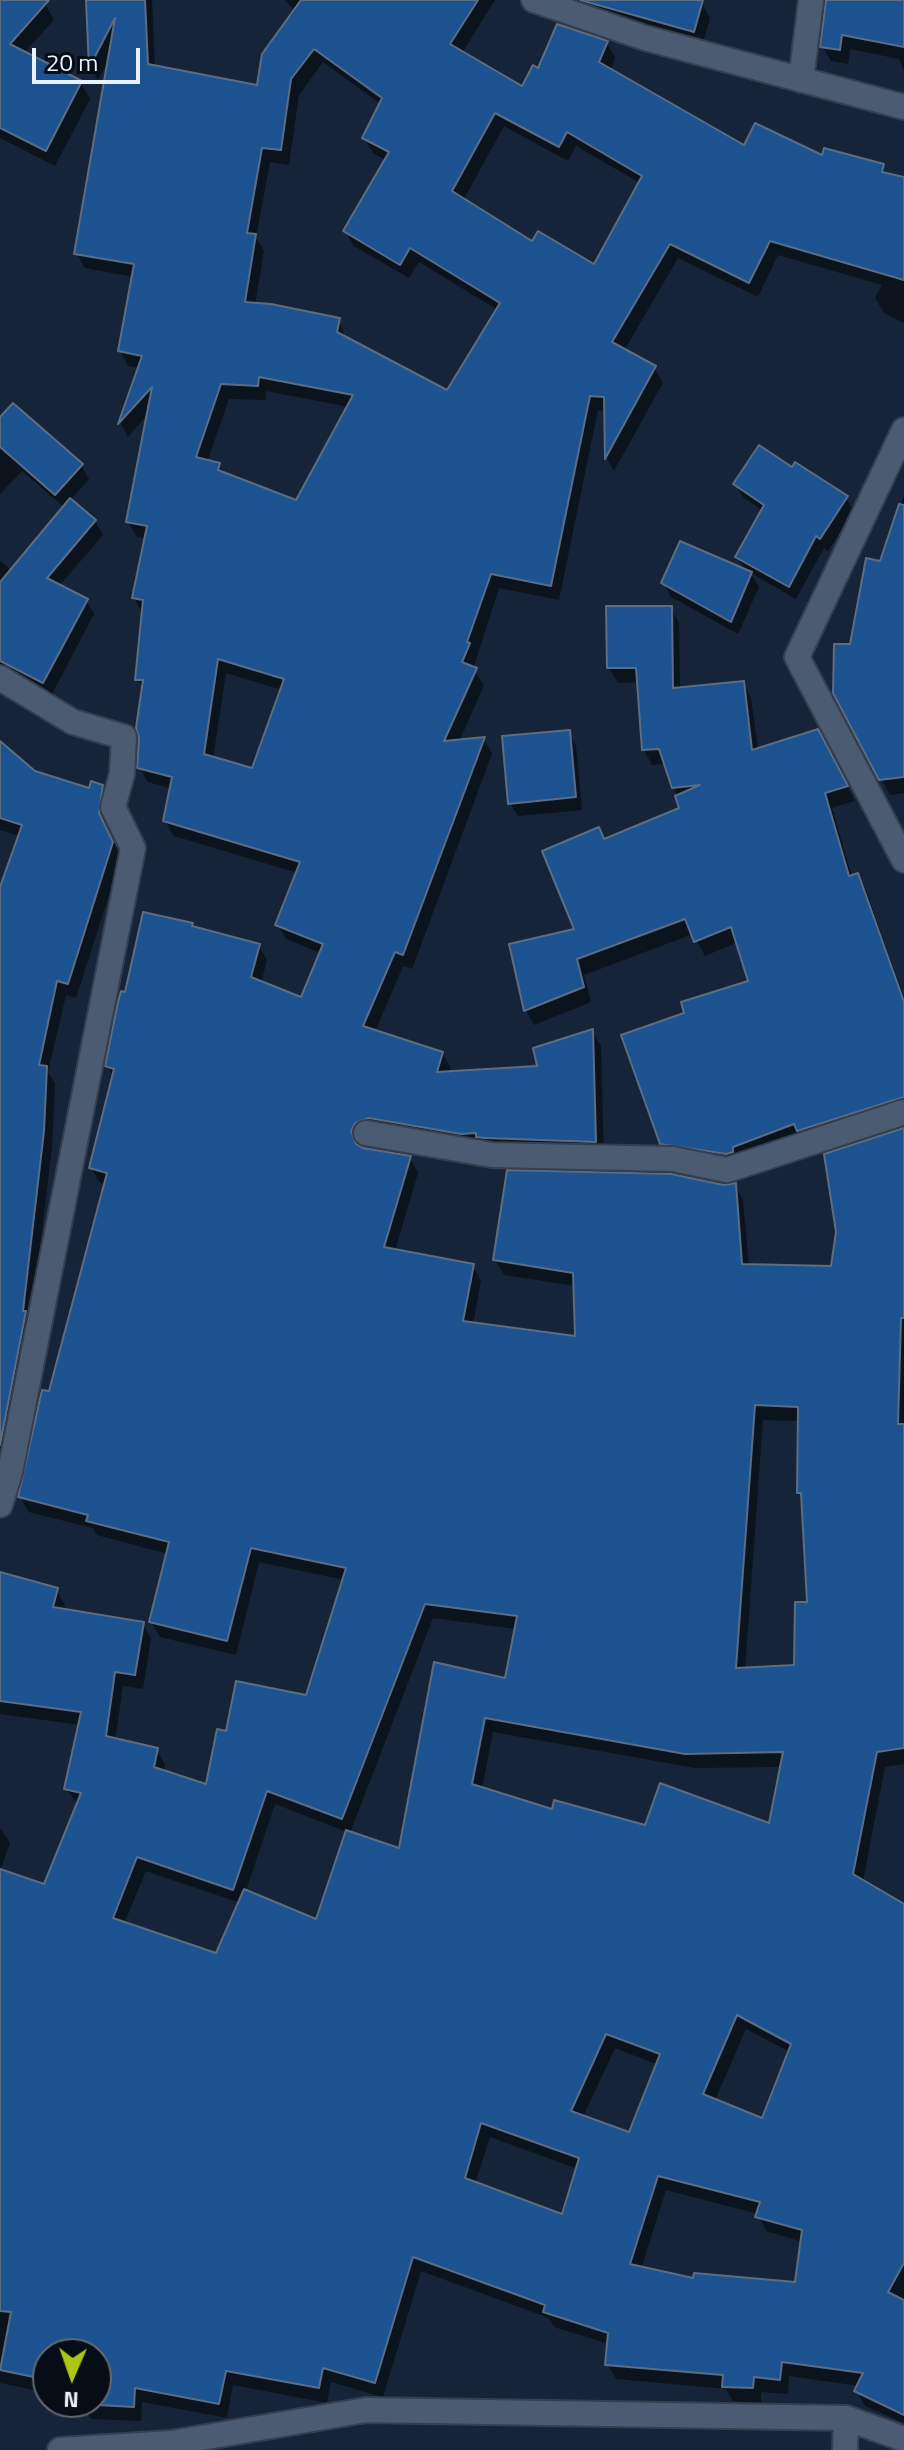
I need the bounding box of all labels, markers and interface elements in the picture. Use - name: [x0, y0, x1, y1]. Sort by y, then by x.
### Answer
- scale bar: [36, 32, 144, 82]
- text: 20 m: [46, 44, 98, 80]
- north arrow: [32, 2338, 112, 2418]
- text: N: [63, 2383, 79, 2417]

